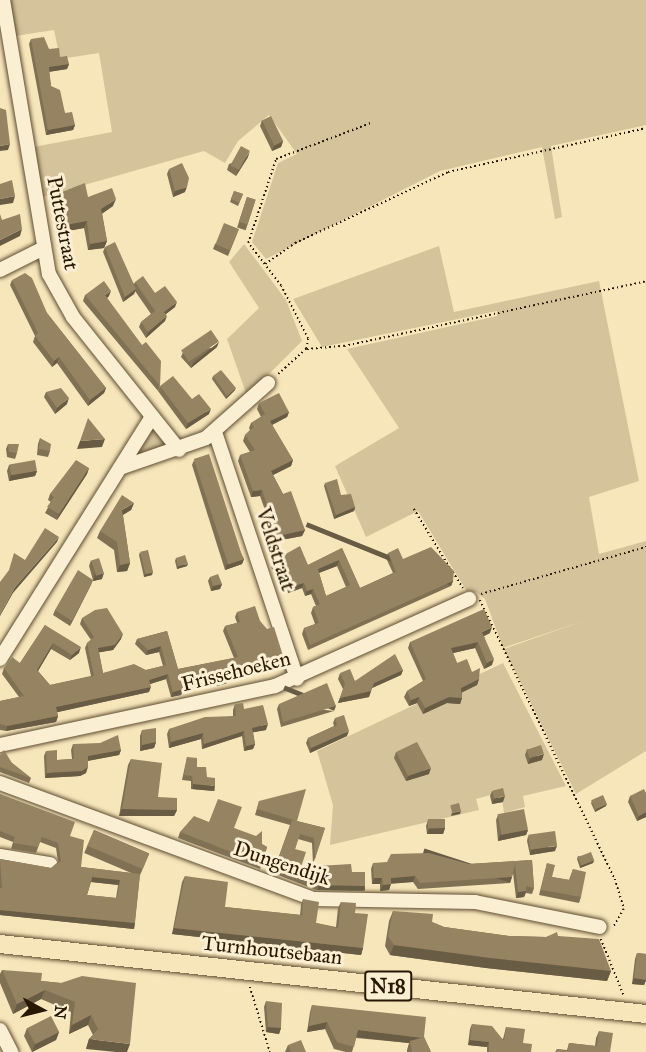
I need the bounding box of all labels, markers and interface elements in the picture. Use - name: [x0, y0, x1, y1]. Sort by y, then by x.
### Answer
- street label: Puttestraat: [42, 174, 84, 272]
- street label: Veldstraat: [251, 504, 301, 594]
- street label: Frissehoeken: [179, 645, 293, 697]
- street label: Dungendijk: [231, 836, 333, 890]
- street label: Turnhoutsebaan: [200, 930, 344, 970]
- road number: N18: [364, 969, 412, 1003]
- north arrow: [12, 980, 72, 1040]
- text: N: [50, 1004, 71, 1020]

